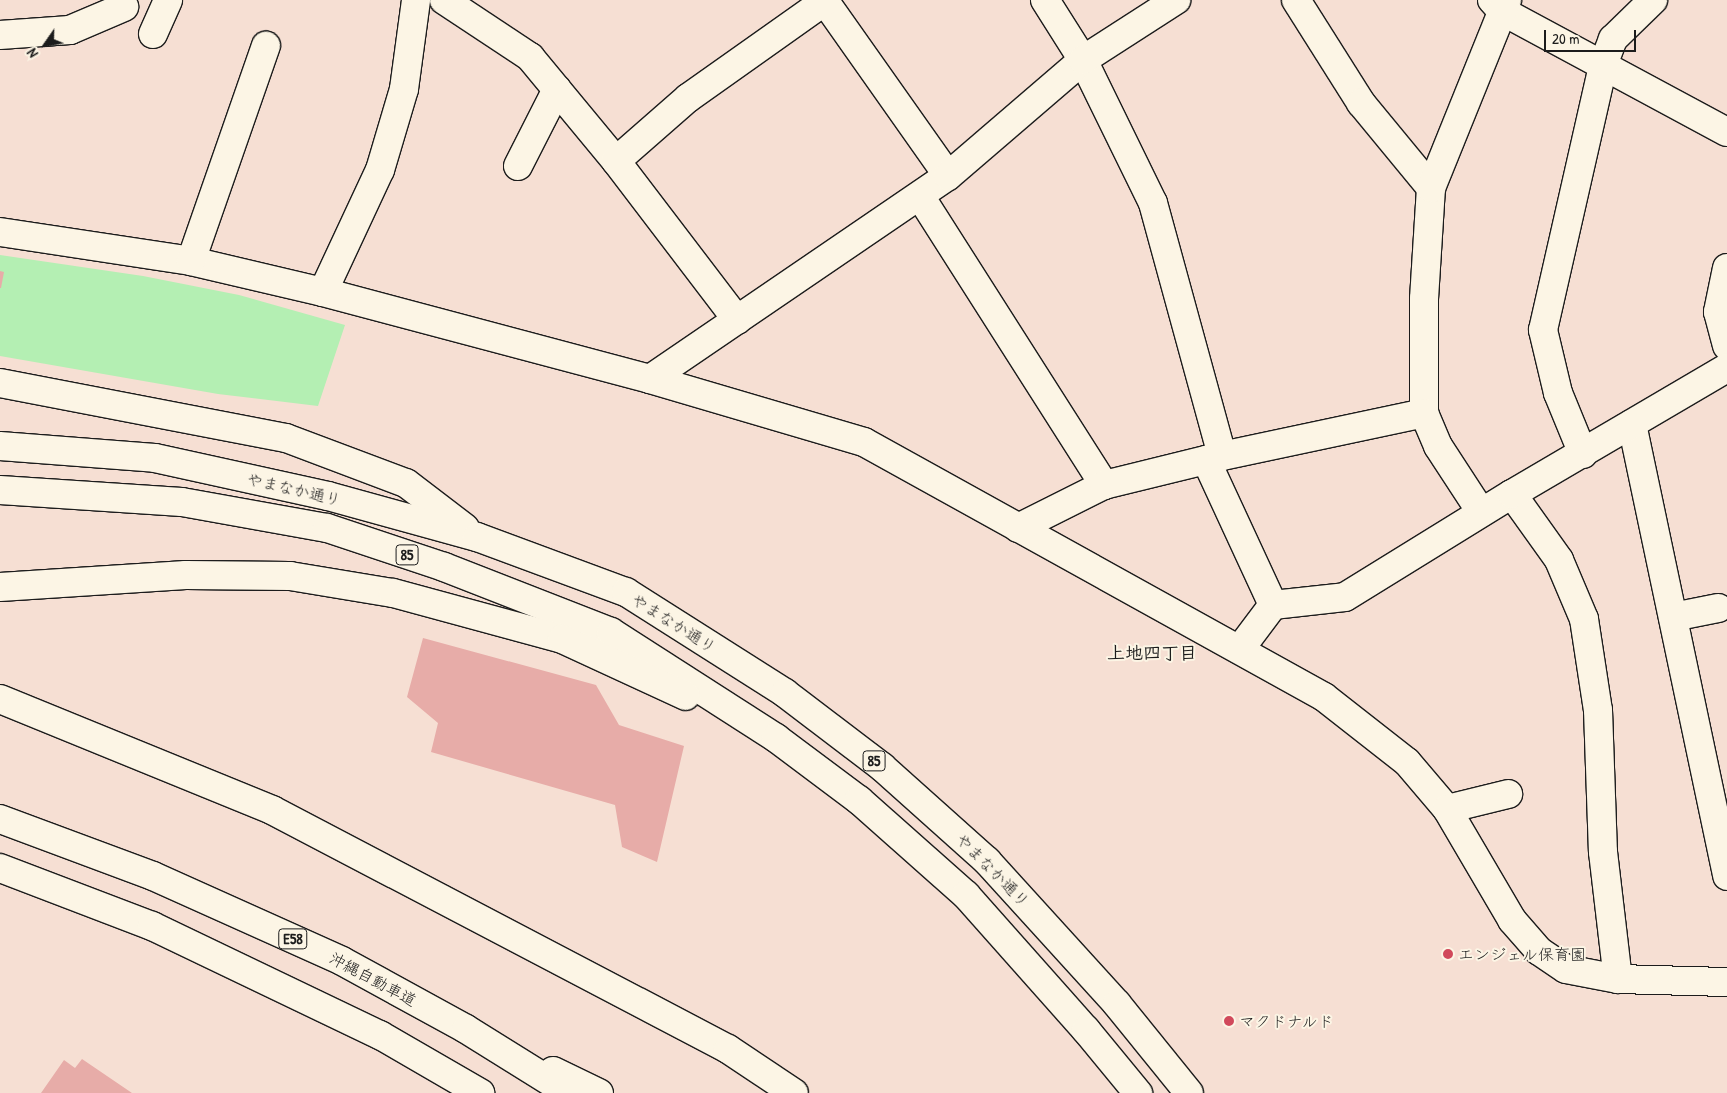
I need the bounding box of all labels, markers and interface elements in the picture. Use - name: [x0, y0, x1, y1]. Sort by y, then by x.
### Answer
- north arrow: [20, 20, 70, 70]
- scale bar: [1547, 20, 1640, 52]
- text: 20 m: [1552, 28, 1579, 49]
- text: N: [22, 45, 42, 62]
- street label: やまなか通り: [245, 469, 343, 509]
- road number: 85: [394, 542, 420, 568]
- street label: やまなか通り: [628, 589, 720, 657]
- district label: 上地四丁目: [1107, 642, 1197, 664]
- road number: 85: [862, 748, 886, 774]
- street label: やまなか通り: [952, 829, 1034, 911]
- road number: E58: [278, 926, 308, 952]
- place label: エンジェル保育園: [1458, 944, 1586, 964]
- street label: 沖縄自動車道: [326, 948, 420, 1010]
- marker: エンジェル保育園: [1442, 948, 1454, 960]
- place label: マクドナルド: [1239, 1011, 1335, 1031]
- marker: マクドナルド: [1223, 1015, 1235, 1027]

